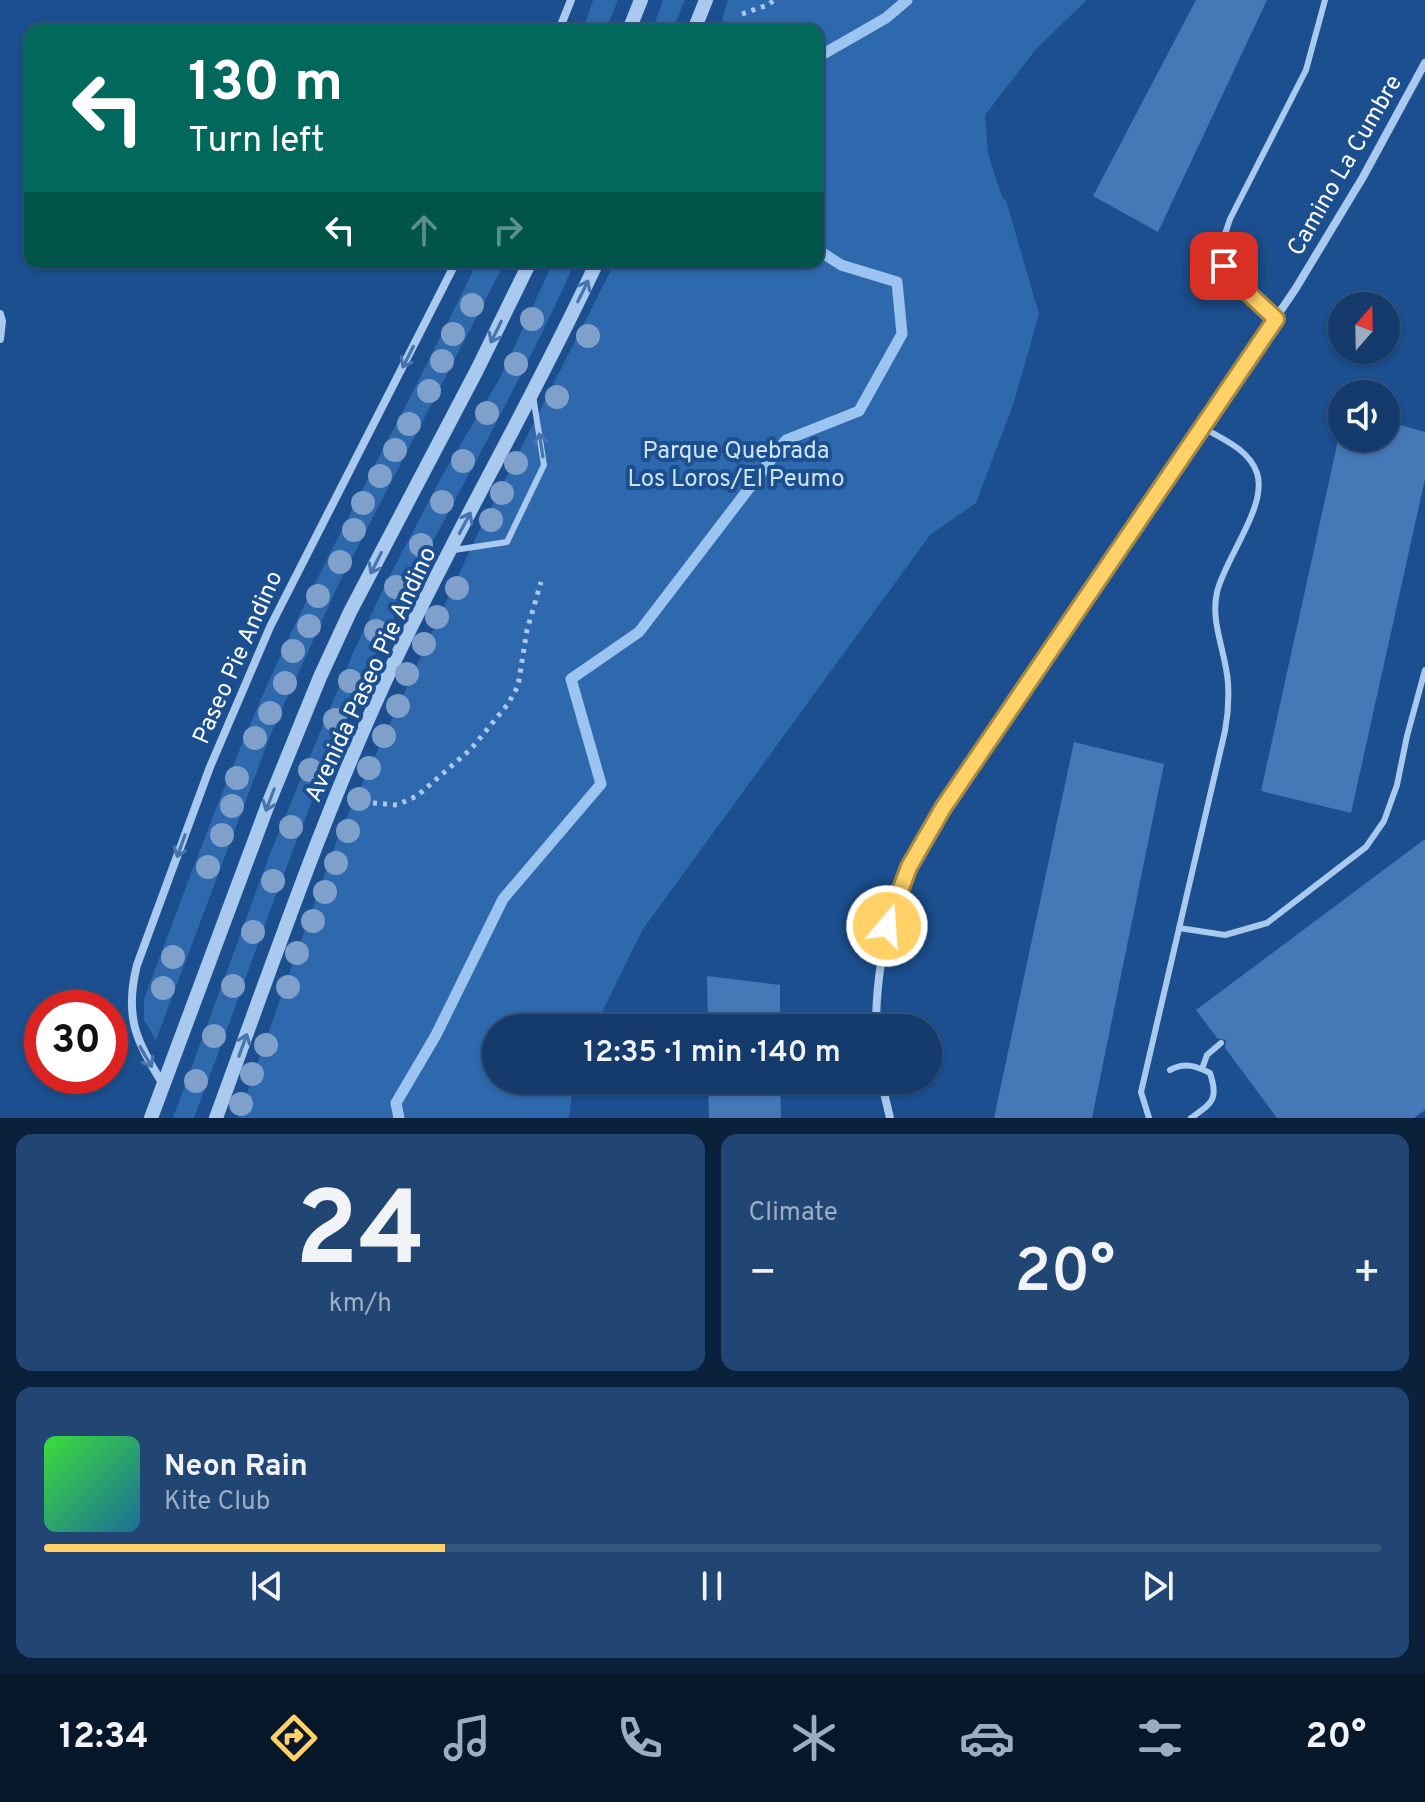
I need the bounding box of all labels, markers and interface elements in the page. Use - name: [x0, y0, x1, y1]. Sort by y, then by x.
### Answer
- text: 130 m: [188, 50, 343, 120]
- icon: left: [56, 56, 160, 160]
- street label: Camino La Cumbre: [1282, 70, 1410, 262]
- text: Turn left: [188, 119, 325, 165]
- icon: left: [318, 208, 362, 252]
- icon: ahead: [402, 208, 446, 252]
- icon: right: [486, 208, 530, 252]
- pin: [1190, 232, 1258, 300]
- icon: arrive: [1202, 244, 1246, 288]
- one-way arrow: [576, 280, 591, 304]
- north arrow: [1328, 292, 1400, 364]
- map controls: [1328, 292, 1400, 452]
- one-way arrow: [488, 320, 503, 344]
- one-way arrow: [400, 344, 416, 368]
- button: sound: [1328, 380, 1400, 452]
- one-way arrow: [533, 433, 548, 459]
- park label: Parque Quebrada Los Loros/El Peumo: [627, 437, 845, 495]
- one-way arrow: [457, 511, 473, 535]
- street label: Avenida Paseo Pie Andino: [299, 542, 444, 807]
- one-way arrow: [367, 550, 383, 574]
- street label: Paseo Pie Andino: [187, 567, 290, 749]
- one-way arrow: [262, 787, 276, 812]
- one-way arrow: [173, 833, 187, 858]
- position arrow: [845, 884, 929, 968]
- speed limit sign: 30: [24, 990, 128, 1094]
- one-way arrow: [237, 1033, 251, 1058]
- text: 12:35 · 1 min · 140 m: [583, 1035, 841, 1072]
- one-way arrow: [138, 1045, 154, 1068]
- text: 24: [295, 1170, 425, 1302]
- text: Climate: [749, 1197, 838, 1230]
- text: 20°: [1014, 1237, 1115, 1313]
- text: −: [749, 1247, 777, 1303]
- text: +: [1353, 1247, 1381, 1303]
- text: km/h: [329, 1288, 392, 1321]
- text: Neon Rain: [164, 1449, 308, 1486]
- text: Kite Club: [164, 1486, 270, 1519]
- icon: previous: [245, 1564, 289, 1608]
- icon: pause: [690, 1564, 734, 1608]
- icon: next: [1136, 1564, 1180, 1608]
- icon: directions: [266, 1710, 322, 1766]
- icon: music: [439, 1710, 495, 1766]
- icon: phone: [612, 1710, 668, 1766]
- icon: climate: [786, 1710, 842, 1766]
- icon: car: [959, 1710, 1015, 1766]
- icon: filters: [1132, 1710, 1188, 1766]
- text: 12:34: [59, 1715, 149, 1761]
- text: 20°: [1306, 1715, 1366, 1761]

